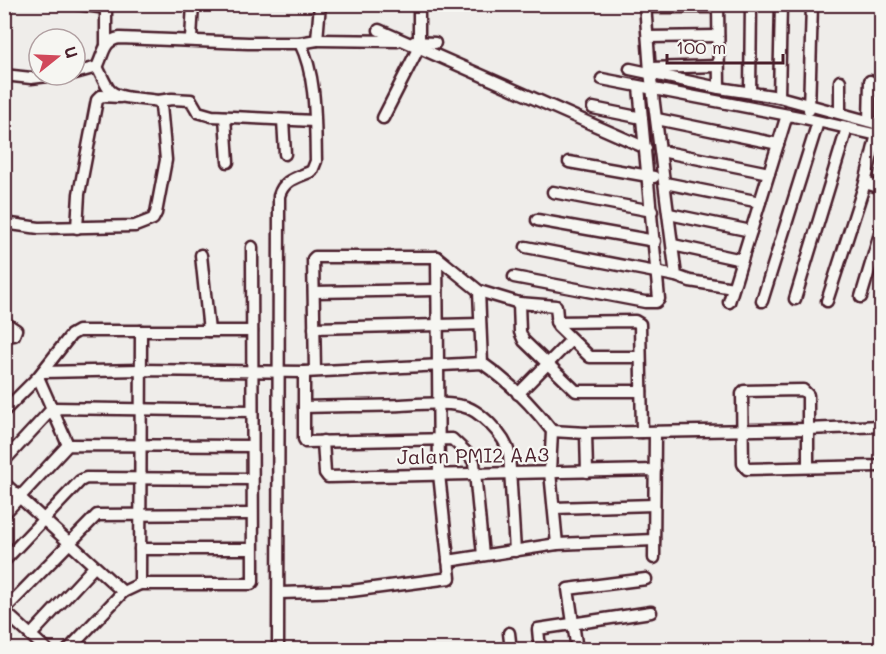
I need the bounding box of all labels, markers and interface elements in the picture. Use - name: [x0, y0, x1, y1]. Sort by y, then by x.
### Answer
- north arrow: [27, 27, 87, 87]
- scale bar: [667, 27, 782, 65]
- text: 100 m: [676, 35, 726, 59]
- text: U: [60, 44, 83, 61]
- street label: Jalan PMI2 AA3: [397, 441, 549, 469]

